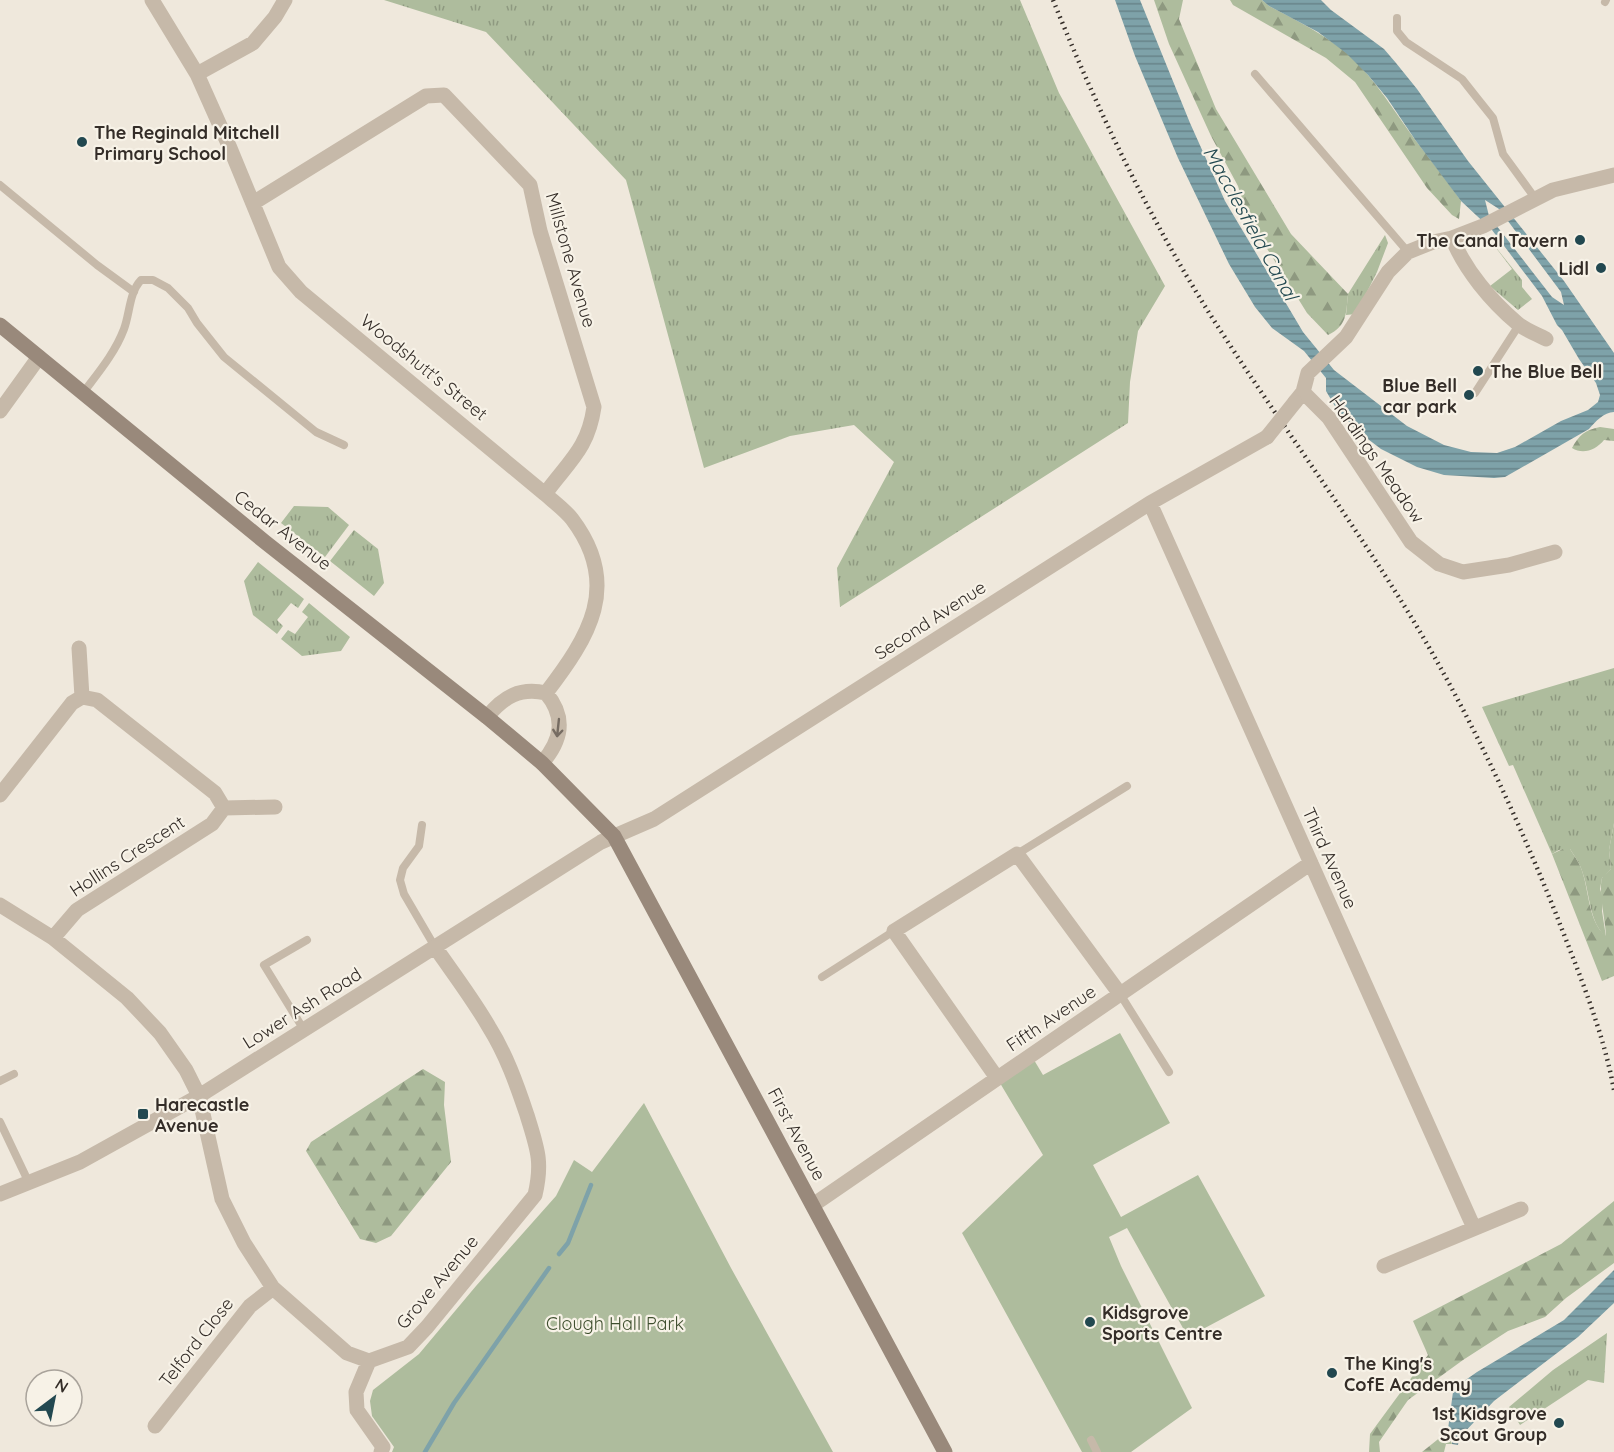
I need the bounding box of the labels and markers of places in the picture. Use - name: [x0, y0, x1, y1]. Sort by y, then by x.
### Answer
- place label: The Reginald Mitchell Primary School: [94, 121, 280, 165]
- marker: The Reginald Mitchell Primary School: [75, 135, 89, 149]
- place label: The Canal Tavern: [1416, 229, 1568, 252]
- marker: The Canal Tavern: [1573, 233, 1587, 247]
- place label: Lidl: [1558, 257, 1589, 280]
- marker: Lidl: [1594, 261, 1608, 275]
- place label: The Blue Bell: [1490, 360, 1602, 383]
- marker: The Blue Bell: [1471, 364, 1485, 378]
- place label: Blue Bell car park: [1382, 374, 1457, 418]
- marker: Blue Bell car park: [1462, 388, 1476, 402]
- place label: Harecastle Avenue: [155, 1093, 249, 1137]
- marker: Harecastle Avenue: [136, 1107, 150, 1121]
- place label: Kidsgrove Sports Centre: [1102, 1301, 1223, 1345]
- marker: Kidsgrove Sports Centre: [1083, 1315, 1097, 1329]
- place label: The King's CofE Academy: [1344, 1352, 1471, 1396]
- marker: The King's CofE Academy: [1325, 1366, 1339, 1380]
- place label: 1st Kidsgrove Scout Group: [1432, 1402, 1547, 1446]
- marker: 1st Kidsgrove Scout Group: [1552, 1416, 1566, 1430]

